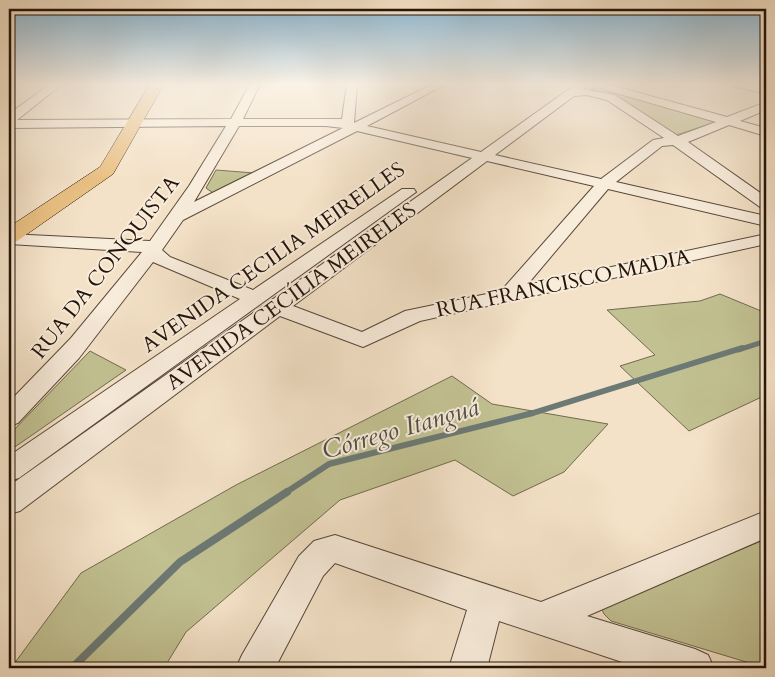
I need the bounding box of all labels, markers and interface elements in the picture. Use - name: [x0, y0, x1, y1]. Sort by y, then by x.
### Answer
- street label: AVENIDA CECILIA MEIRELLES: [136, 155, 411, 360]
- street label: RUA DA CONQUISTA: [25, 170, 186, 365]
- street label: AVENIDA CECÍLIA MEIRELES: [160, 196, 422, 397]
- street label: RUA FRANCISCO MADIA: [433, 242, 693, 325]
- water label: Córrego Itanguá: [318, 389, 484, 468]

